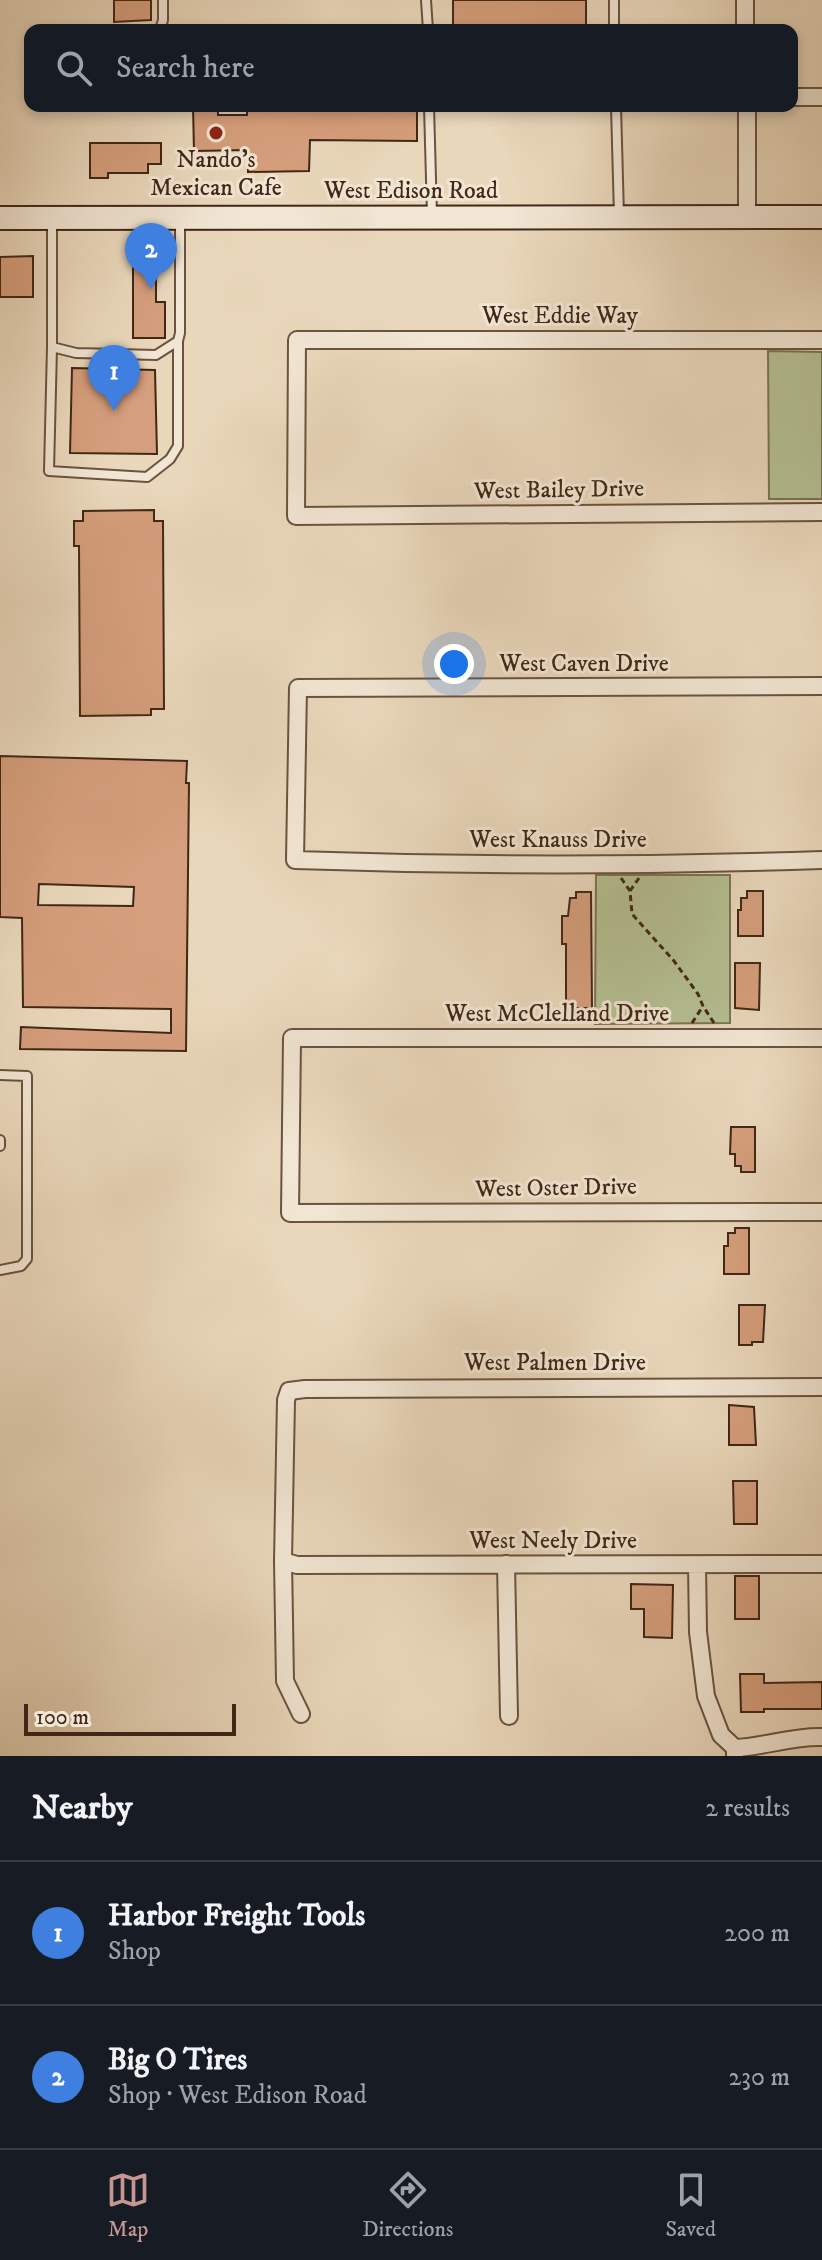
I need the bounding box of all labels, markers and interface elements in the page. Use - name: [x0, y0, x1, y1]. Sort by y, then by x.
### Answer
- search box: [24, 24, 798, 112]
- icon: search: [52, 46, 96, 90]
- text: Search here: [116, 50, 255, 87]
- marker: Nando's Mexican Cafe: [207, 124, 225, 142]
- place label: Nando's Mexican Cafe: [150, 145, 282, 203]
- street label: West Edison Road: [323, 176, 498, 206]
- pin: 2: [125, 223, 177, 289]
- street label: West Eddie Way: [481, 301, 639, 331]
- pin: 1: [88, 345, 140, 411]
- street label: West Bailey Drive: [473, 474, 644, 507]
- your location: [434, 644, 474, 684]
- street label: West Caven Drive: [498, 649, 669, 679]
- street label: West Knauss Drive: [468, 825, 647, 855]
- street label: West McClelland Drive: [444, 999, 669, 1029]
- street label: West Oster Drive: [474, 1172, 637, 1204]
- street label: West Palmen Drive: [463, 1348, 646, 1378]
- street label: West Neely Drive: [468, 1526, 637, 1556]
- scale bar: [24, 1700, 236, 1736]
- text: 100 m: [36, 1704, 89, 1731]
- text: Nearby: [32, 1787, 133, 1829]
- text: 2 results: [705, 1792, 790, 1825]
- text: Harbor Freight Tools: [108, 1898, 365, 1935]
- text: 1: [53, 1917, 63, 1950]
- text: 200 m: [724, 1917, 790, 1950]
- text: Shop: [108, 1935, 161, 1968]
- text: Big O Tires: [108, 2042, 247, 2079]
- text: 2: [52, 2061, 64, 2094]
- text: 230 m: [728, 2061, 790, 2094]
- text: Shop · West Edison Road: [108, 2079, 367, 2112]
- tab: Map: [106, 2168, 150, 2243]
- tab: Directions: [362, 2168, 453, 2243]
- tab: Saved: [665, 2168, 716, 2243]

